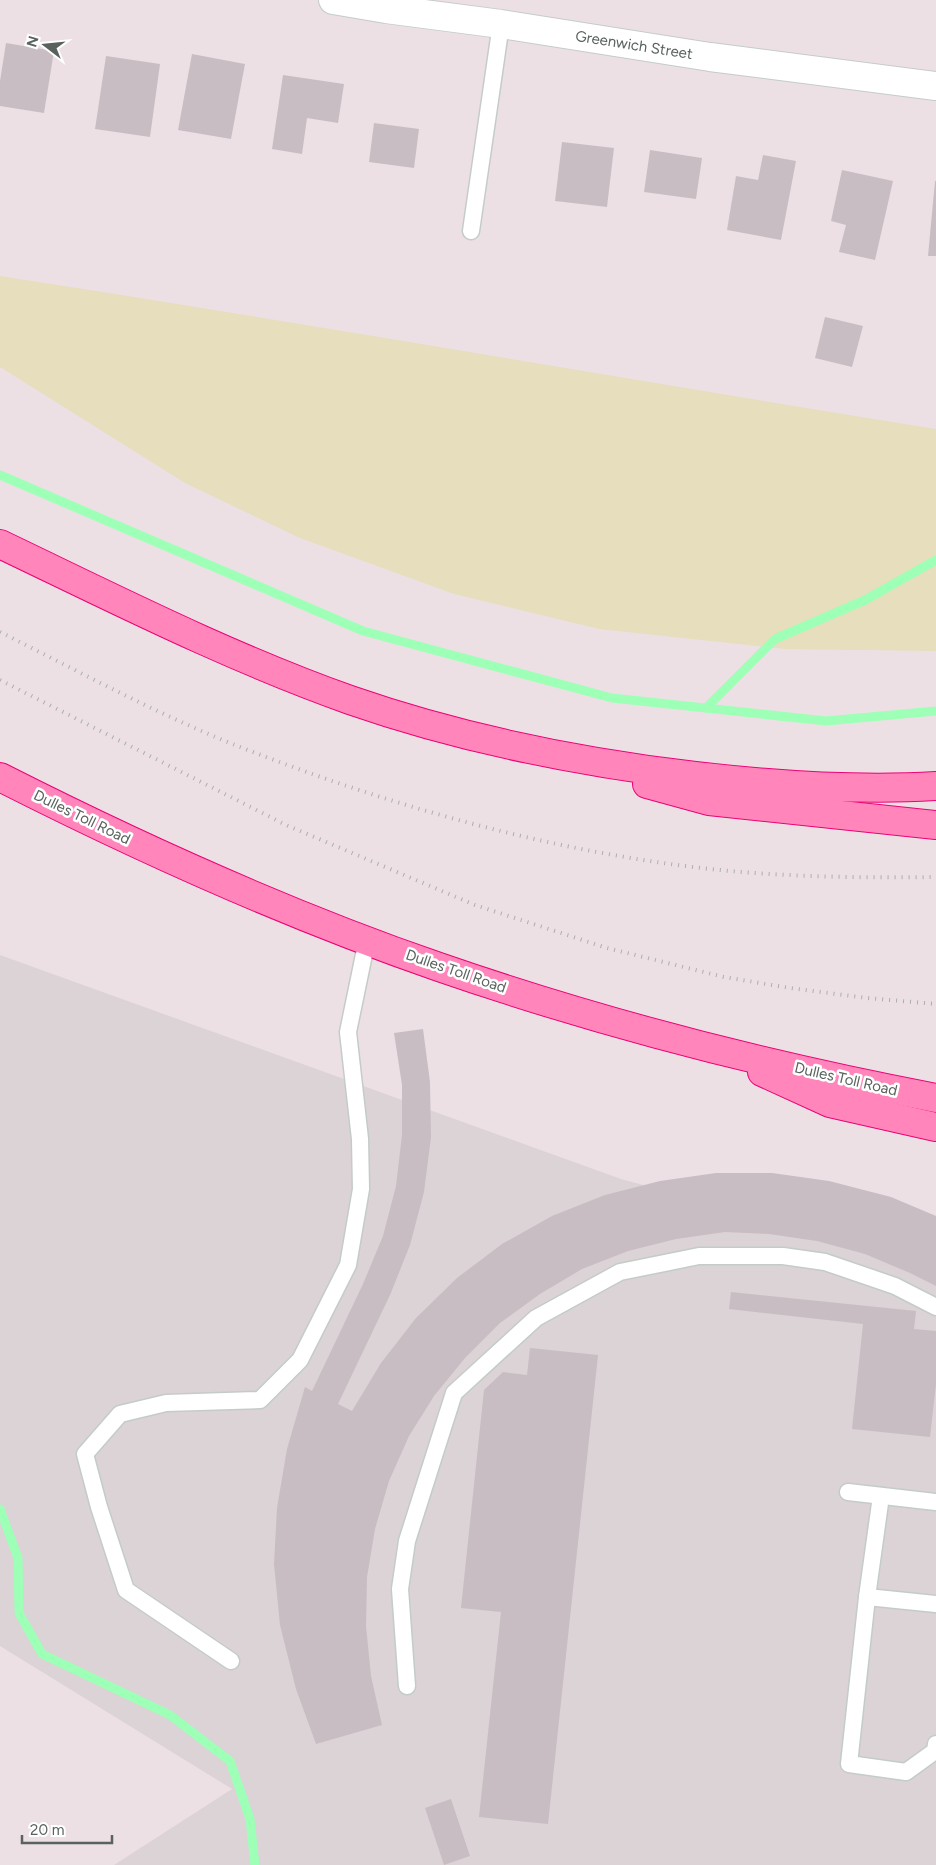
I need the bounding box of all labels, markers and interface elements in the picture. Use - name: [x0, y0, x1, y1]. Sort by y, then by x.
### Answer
- north arrow: [20, 20, 70, 70]
- street label: Greenwich Street: [574, 27, 694, 63]
- text: N: [23, 34, 43, 49]
- street label: Dulles Toll Road: [31, 786, 133, 848]
- street label: Dulles Toll Road: [403, 945, 509, 997]
- street label: Dulles Toll Road: [793, 1058, 899, 1100]
- scale bar: [22, 1812, 112, 1844]
- text: 20 m: [30, 1821, 64, 1839]

